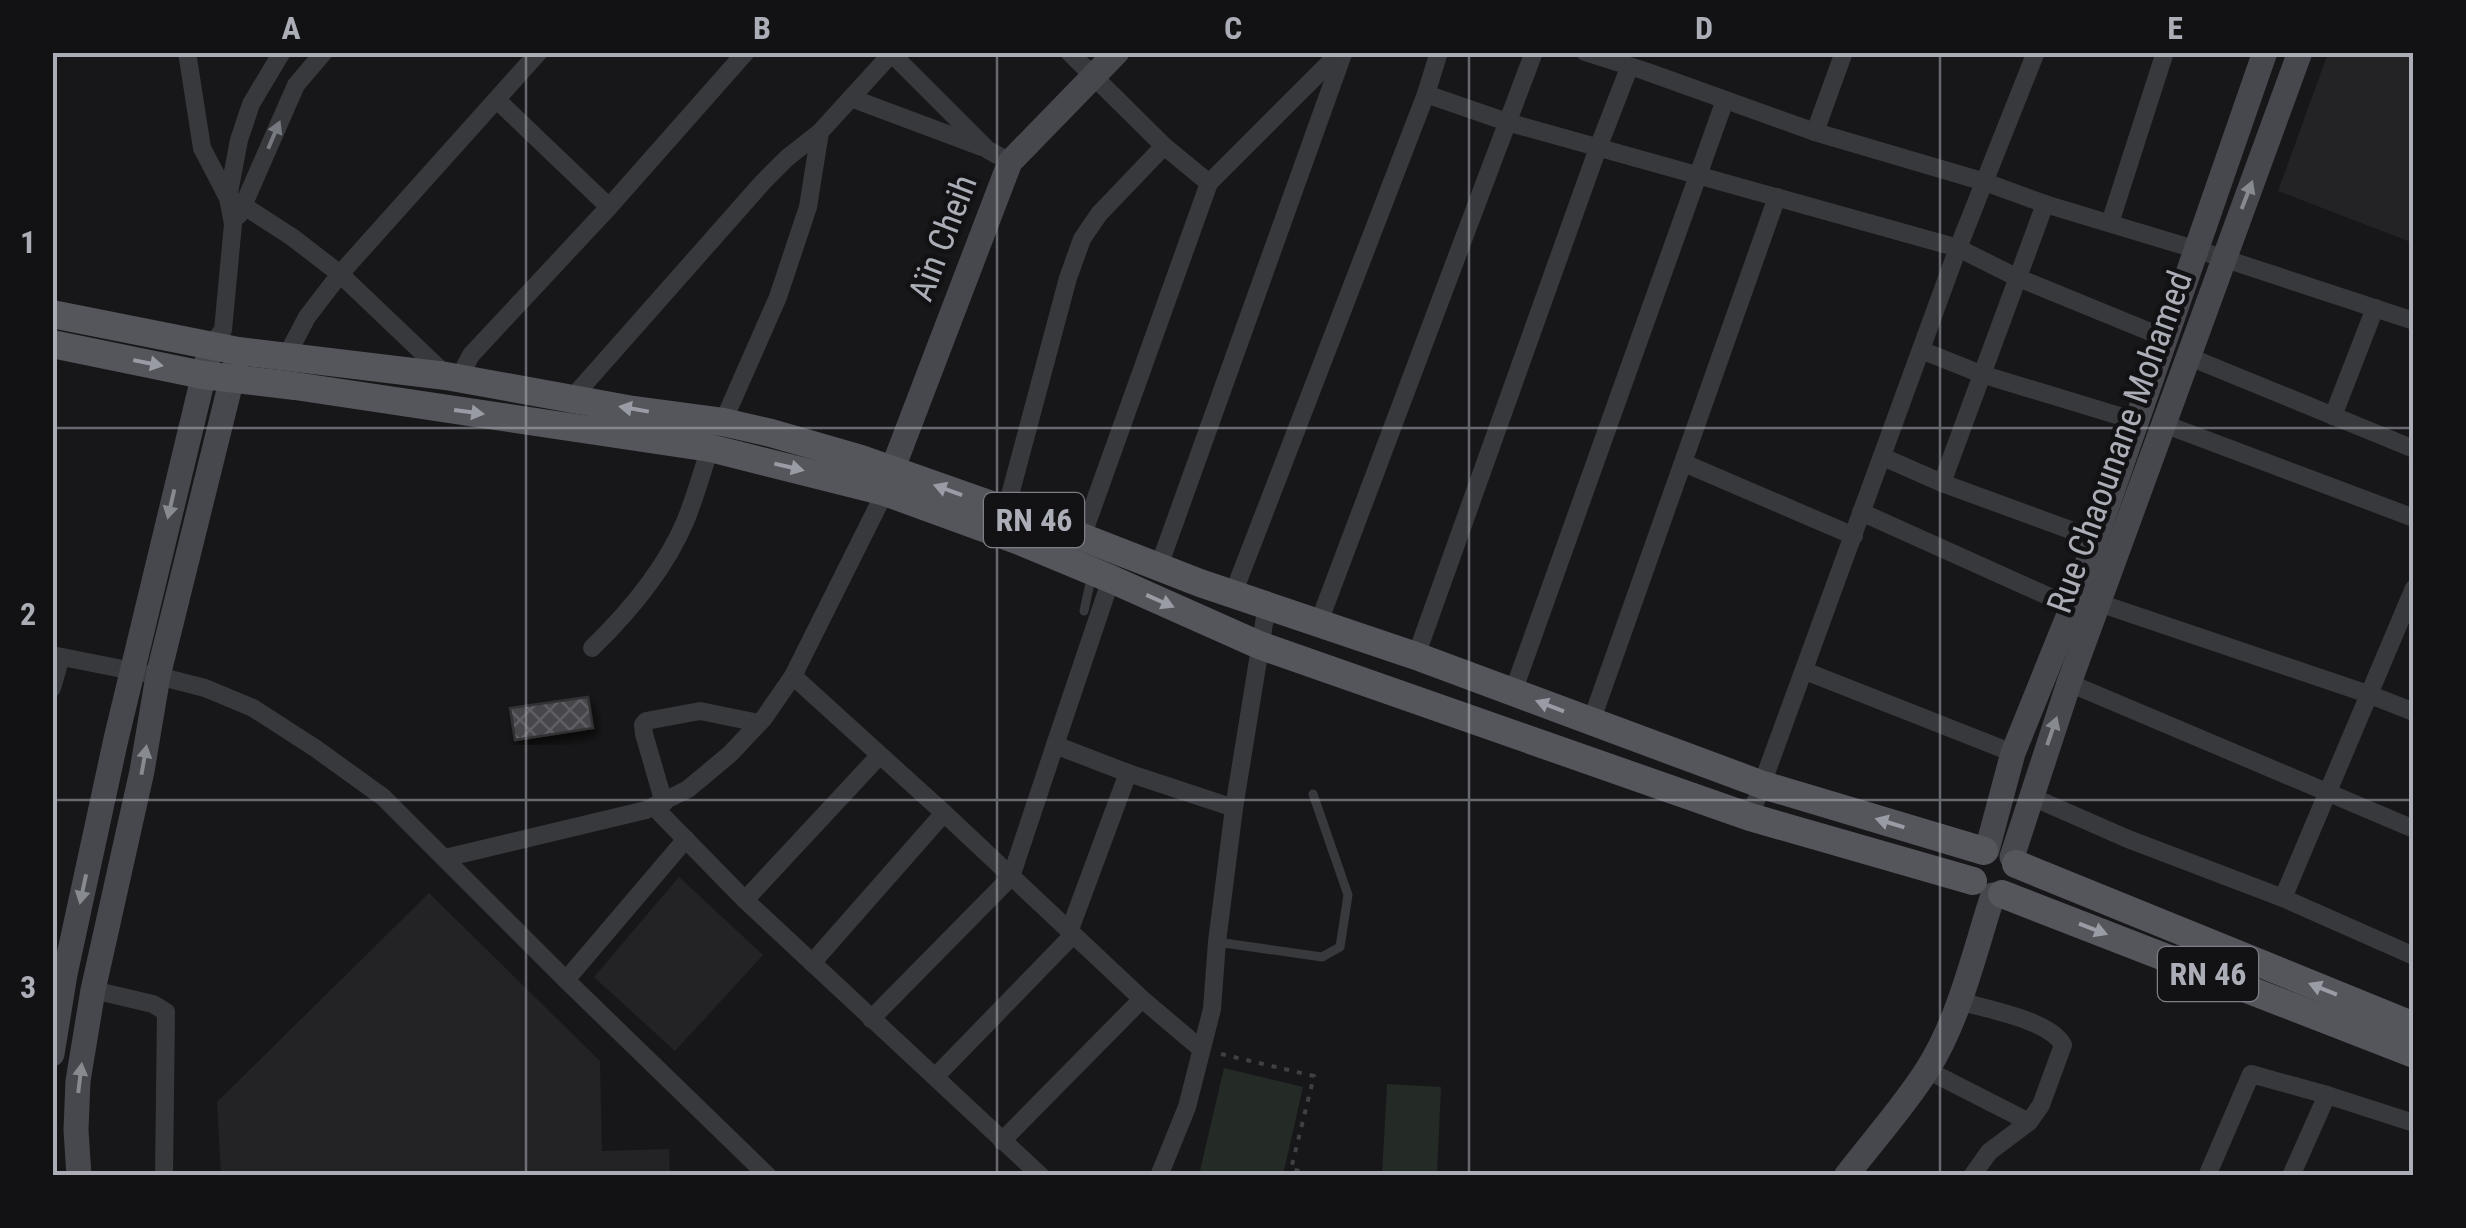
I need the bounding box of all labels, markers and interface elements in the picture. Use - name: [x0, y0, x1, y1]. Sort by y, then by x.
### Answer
- text: A: [281, 9, 301, 47]
- text: B: [753, 9, 771, 47]
- text: C: [1224, 9, 1242, 47]
- text: D: [1695, 9, 1713, 47]
- text: E: [2167, 9, 2183, 47]
- one-way arrow: [266, 120, 282, 150]
- street label: Aïn Cheih: [900, 169, 986, 307]
- one-way arrow: [2240, 180, 2255, 210]
- text: 1: [20, 223, 36, 261]
- street label: Rue Chaounane Mohamed: [2039, 265, 2201, 619]
- one-way arrow: [133, 356, 164, 371]
- one-way arrow: [618, 401, 649, 416]
- one-way arrow: [454, 404, 486, 420]
- one-way arrow: [774, 460, 805, 475]
- one-way arrow: [932, 482, 962, 497]
- one-way arrow: [163, 489, 178, 520]
- road number: RN 46: [984, 493, 1084, 547]
- one-way arrow: [1146, 592, 1175, 609]
- text: 2: [20, 595, 36, 633]
- one-way arrow: [1535, 698, 1565, 714]
- one-way arrow: [2046, 716, 2061, 746]
- one-way arrow: [137, 744, 152, 775]
- one-way arrow: [1875, 815, 1905, 830]
- one-way arrow: [75, 874, 91, 905]
- one-way arrow: [2078, 922, 2108, 938]
- road number: RN 46: [2158, 947, 2258, 1001]
- text: 3: [20, 968, 36, 1006]
- one-way arrow: [2308, 981, 2338, 997]
- one-way arrow: [72, 1062, 88, 1094]

